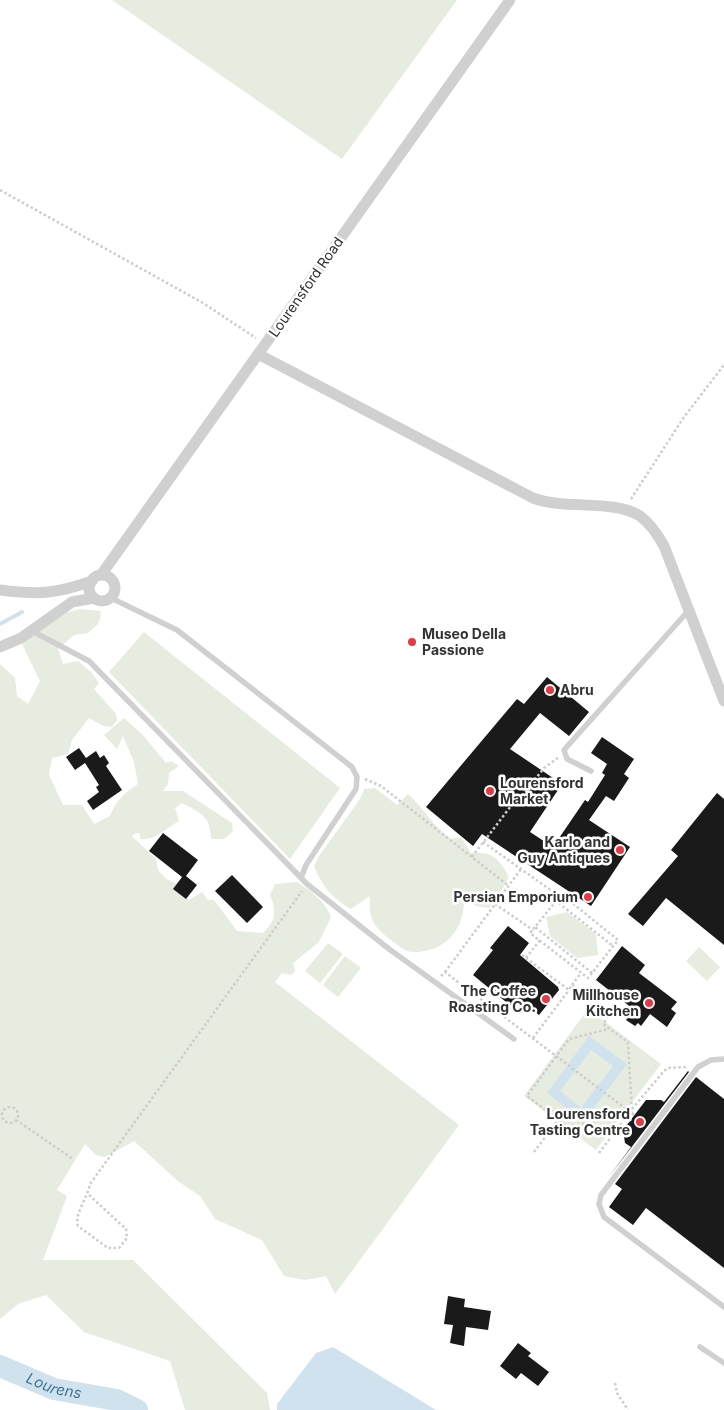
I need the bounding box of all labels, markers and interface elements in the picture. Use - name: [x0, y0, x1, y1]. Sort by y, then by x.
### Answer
- street label: Lourensford Road: [265, 234, 346, 340]
- place label: Museo Della Passione: [422, 625, 506, 658]
- marker: Museo Della Passione: [406, 636, 418, 648]
- place label: Abru: [560, 681, 594, 698]
- marker: Abru: [544, 684, 556, 696]
- place label: Lourensford Market: [500, 774, 584, 807]
- marker: Lourensford Market: [484, 785, 496, 797]
- place label: Karlo and Guy Antiques: [517, 833, 610, 866]
- marker: Karlo and Guy Antiques: [614, 844, 626, 856]
- place label: Persian Emporium: [453, 888, 578, 905]
- marker: Persian Emporium: [582, 891, 594, 903]
- place label: The Coffee Roasting Co.: [449, 982, 536, 1015]
- place label: Millhouse Kitchen: [572, 986, 639, 1019]
- marker: The Coffee Roasting Co.: [540, 993, 552, 1005]
- marker: Millhouse Kitchen: [643, 997, 655, 1009]
- place label: Lourensford Tasting Centre: [530, 1105, 630, 1138]
- marker: Lourensford Tasting Centre: [634, 1116, 646, 1128]
- water label: Lourens: [24, 1368, 83, 1403]

